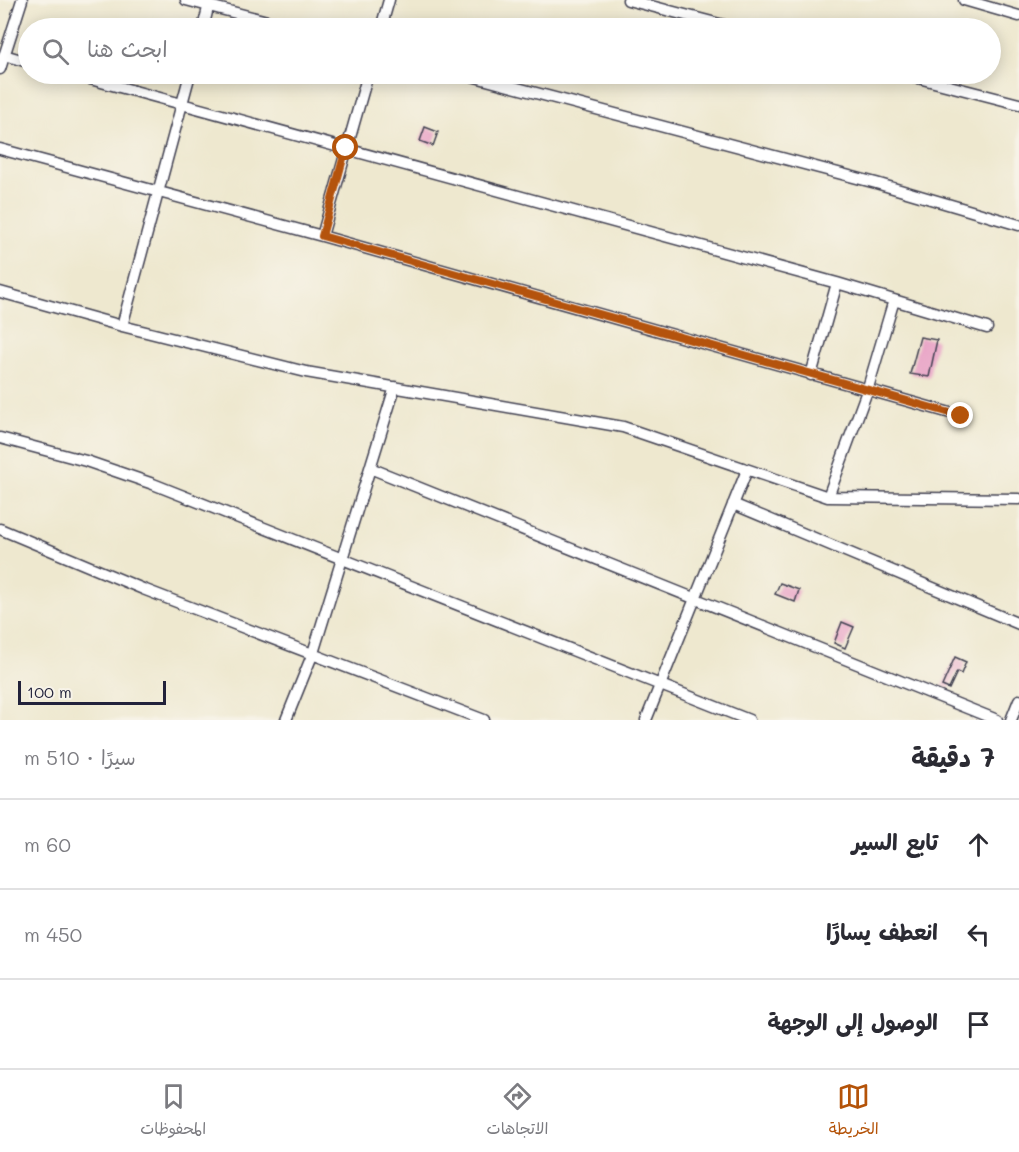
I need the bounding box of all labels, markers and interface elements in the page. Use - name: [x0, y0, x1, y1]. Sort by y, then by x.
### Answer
- search box: [18, 18, 1001, 84]
- text: ابحث هنا: [87, 34, 168, 63]
- icon: search: [39, 35, 72, 68]
- route start: [332, 134, 358, 160]
- route end: [947, 402, 973, 428]
- scale bar: [18, 678, 166, 706]
- text: 100 m: [27, 681, 72, 702]
- text: 7 دقيقة: [911, 740, 995, 774]
- text: سيرًا · 510 m: [24, 744, 136, 770]
- text: تابع السير: [852, 827, 938, 856]
- icon: ahead: [962, 828, 995, 861]
- text: 60 m: [24, 831, 71, 857]
- text: انعطف يسارًا: [826, 917, 938, 946]
- icon: left: [962, 918, 995, 951]
- text: 450 m: [24, 921, 82, 947]
- text: الوصول إلى الوجهة: [767, 1007, 938, 1036]
- icon: arrive: [962, 1008, 995, 1041]
- tab: المحفوظات: [140, 1080, 206, 1143]
- tab: الاتجاهات: [487, 1080, 548, 1143]
- tab: الخريطة: [829, 1080, 879, 1143]

